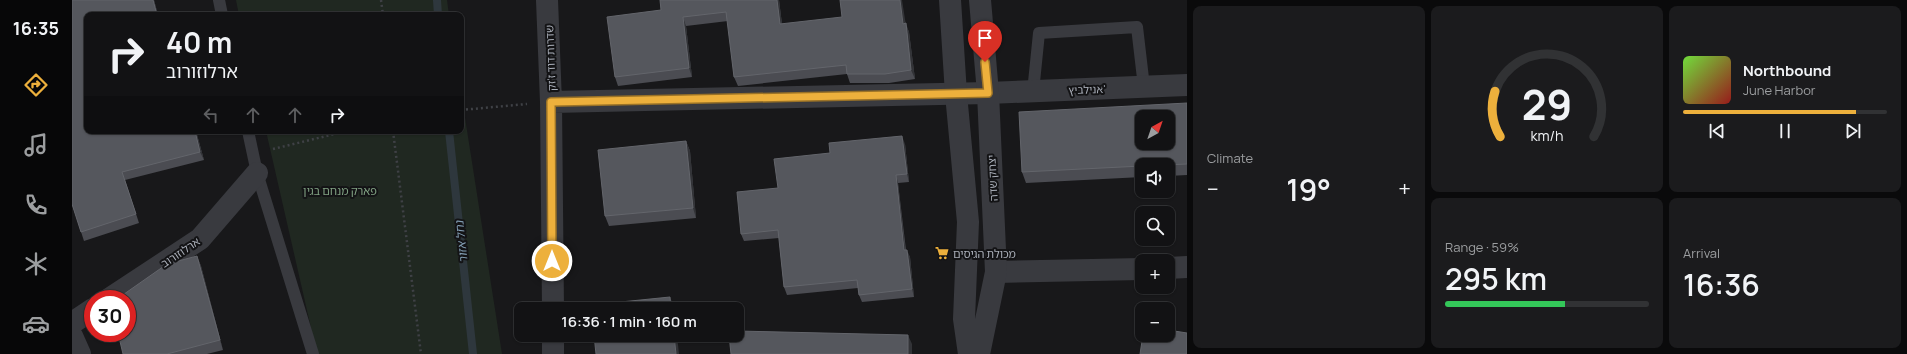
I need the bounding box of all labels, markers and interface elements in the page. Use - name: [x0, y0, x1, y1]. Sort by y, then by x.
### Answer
- text: 16:35: [13, 16, 59, 40]
- pin: [968, 21, 1002, 62]
- text: 40 m: [166, 23, 232, 61]
- street label: שדרות דוד ז'זק: [541, 25, 559, 91]
- icon: arrive: [974, 27, 996, 49]
- icon: right: [100, 28, 152, 80]
- text: ארלוזורוב: [166, 59, 238, 83]
- text: Northbound: [1743, 60, 1831, 81]
- icon: directions: [22, 71, 50, 99]
- text: 29: [1522, 76, 1572, 132]
- street label: אנילביץ': [1068, 81, 1106, 97]
- text: June Harbor: [1743, 81, 1816, 99]
- icon: left: [200, 104, 222, 126]
- icon: ahead: [242, 104, 264, 126]
- icon: ahead: [284, 104, 306, 126]
- icon: right: [326, 104, 348, 126]
- north arrow: [1135, 110, 1175, 150]
- map controls: [1135, 110, 1175, 342]
- icon: previous: [1706, 120, 1728, 142]
- icon: pause: [1774, 120, 1796, 142]
- icon: next: [1842, 120, 1864, 142]
- text: km/h: [1530, 125, 1564, 144]
- icon: music: [22, 131, 50, 159]
- text: Climate: [1207, 149, 1253, 167]
- street label: יצחק שדה: [983, 154, 1001, 202]
- button: sound: [1135, 158, 1175, 198]
- text: 19°: [1286, 169, 1331, 210]
- text: −: [1207, 174, 1219, 204]
- text: +: [1398, 174, 1411, 204]
- park label: פארק מנחם בגין: [303, 183, 377, 198]
- icon: phone: [22, 191, 50, 219]
- button: search: [1135, 206, 1175, 246]
- water label: נחל אזור: [450, 219, 472, 264]
- street label: ארלוזורוב: [158, 233, 202, 270]
- text: Range · 59%: [1445, 238, 1519, 256]
- position arrow: [531, 240, 573, 282]
- text: Arrival: [1683, 244, 1720, 262]
- supermarket icon: מכולת הגיסים: [934, 245, 950, 261]
- place label: מכולת הגיסים: [953, 246, 1016, 261]
- icon: climate: [22, 250, 50, 278]
- button: +: [1135, 254, 1175, 294]
- text: 295 km: [1445, 258, 1547, 299]
- text: 16:36: [1683, 264, 1760, 305]
- speed limit sign: 30: [84, 290, 136, 342]
- button: −: [1135, 302, 1175, 342]
- icon: car: [22, 310, 50, 338]
- text: 16:36 · 1 min · 160 m: [561, 311, 697, 332]

